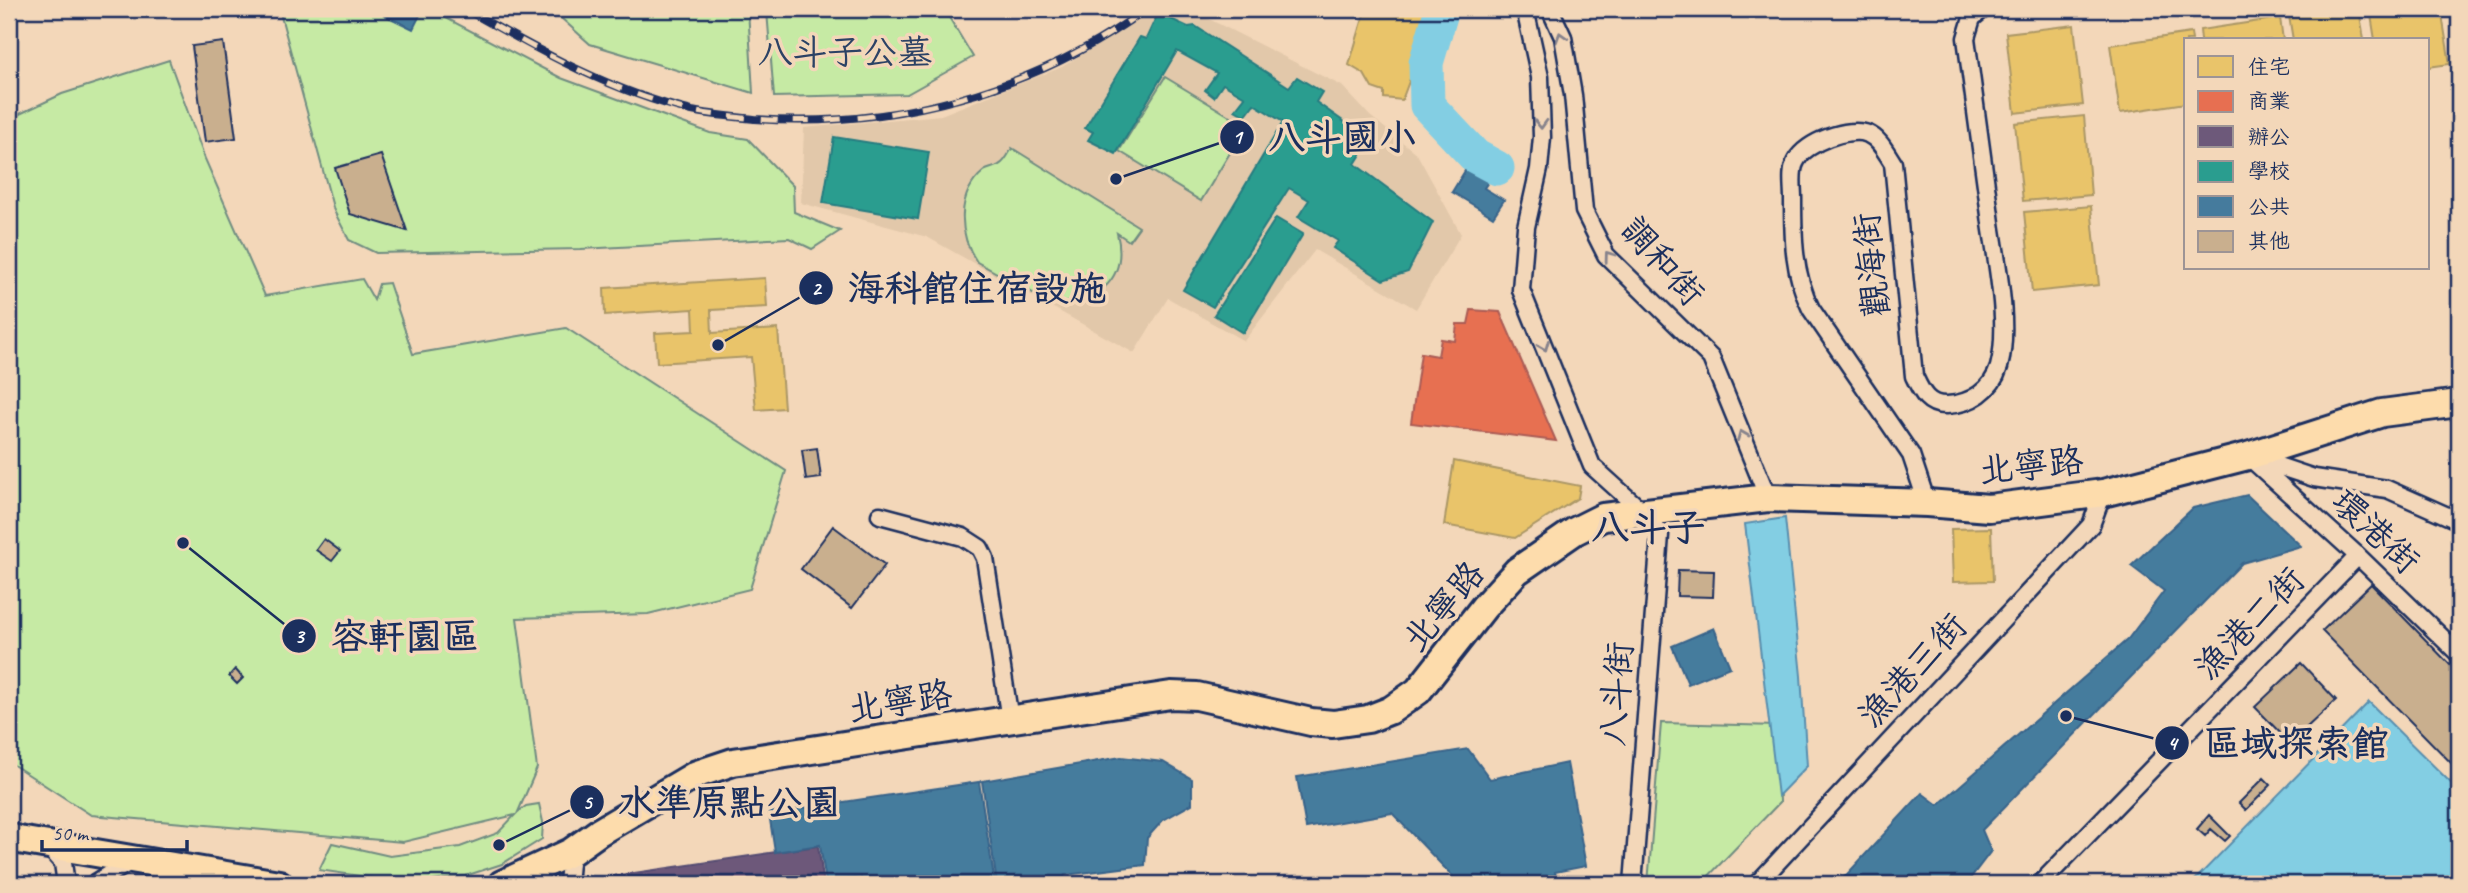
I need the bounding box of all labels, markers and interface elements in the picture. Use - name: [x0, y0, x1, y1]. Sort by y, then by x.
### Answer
- park label: 八斗子公墓: [757, 30, 933, 75]
- one-way arrow: [1555, 31, 1570, 43]
- legend: [2184, 38, 2430, 270]
- text: 住宅: [2248, 54, 2290, 80]
- text: 商業: [2248, 88, 2290, 114]
- callout: 八斗國小: [1220, 108, 1430, 166]
- text: 八斗國小: [1268, 114, 1416, 161]
- one-way arrow: [1534, 119, 1549, 130]
- text: 1: [1232, 124, 1244, 150]
- text: 辦公: [2248, 124, 2290, 150]
- text: 學校: [2248, 158, 2290, 184]
- text: 公共: [2248, 194, 2290, 220]
- street label: 調和街: [1611, 207, 1714, 315]
- street label: 觀海街: [1844, 210, 1899, 320]
- text: 其他: [2248, 228, 2290, 254]
- one-way arrow: [1605, 251, 1617, 264]
- callout: 海科館住宿設施: [798, 259, 1120, 317]
- text: 海科館住宿設施: [848, 265, 1107, 312]
- text: 2: [811, 275, 823, 301]
- one-way arrow: [1535, 339, 1549, 351]
- one-way arrow: [1736, 430, 1750, 442]
- street label: 北寧路: [1976, 438, 2086, 493]
- street label: 環港街: [2322, 479, 2429, 584]
- district label: 八斗子: [1591, 504, 1705, 551]
- street label: 北寧路: [1392, 552, 1494, 661]
- street label: 漁港二街: [2185, 557, 2314, 689]
- street label: 漁港三街: [1848, 604, 1977, 737]
- callout: 容軒園區: [282, 607, 493, 665]
- text: 容軒園區: [331, 613, 479, 660]
- text: 3: [294, 623, 306, 649]
- street label: 八斗街: [1590, 640, 1643, 748]
- street label: 北寧路: [845, 671, 955, 732]
- callout: 區域探索館: [2154, 714, 2402, 772]
- text: 區域探索館: [2204, 720, 2389, 767]
- text: 4: [2167, 730, 2179, 756]
- callout: 水準原點公園: [569, 773, 854, 831]
- text: 水準原點公園: [618, 779, 840, 826]
- text: 5: [582, 789, 593, 815]
- scale bar: [42, 809, 187, 853]
- text: 50 m: [52, 820, 90, 846]

